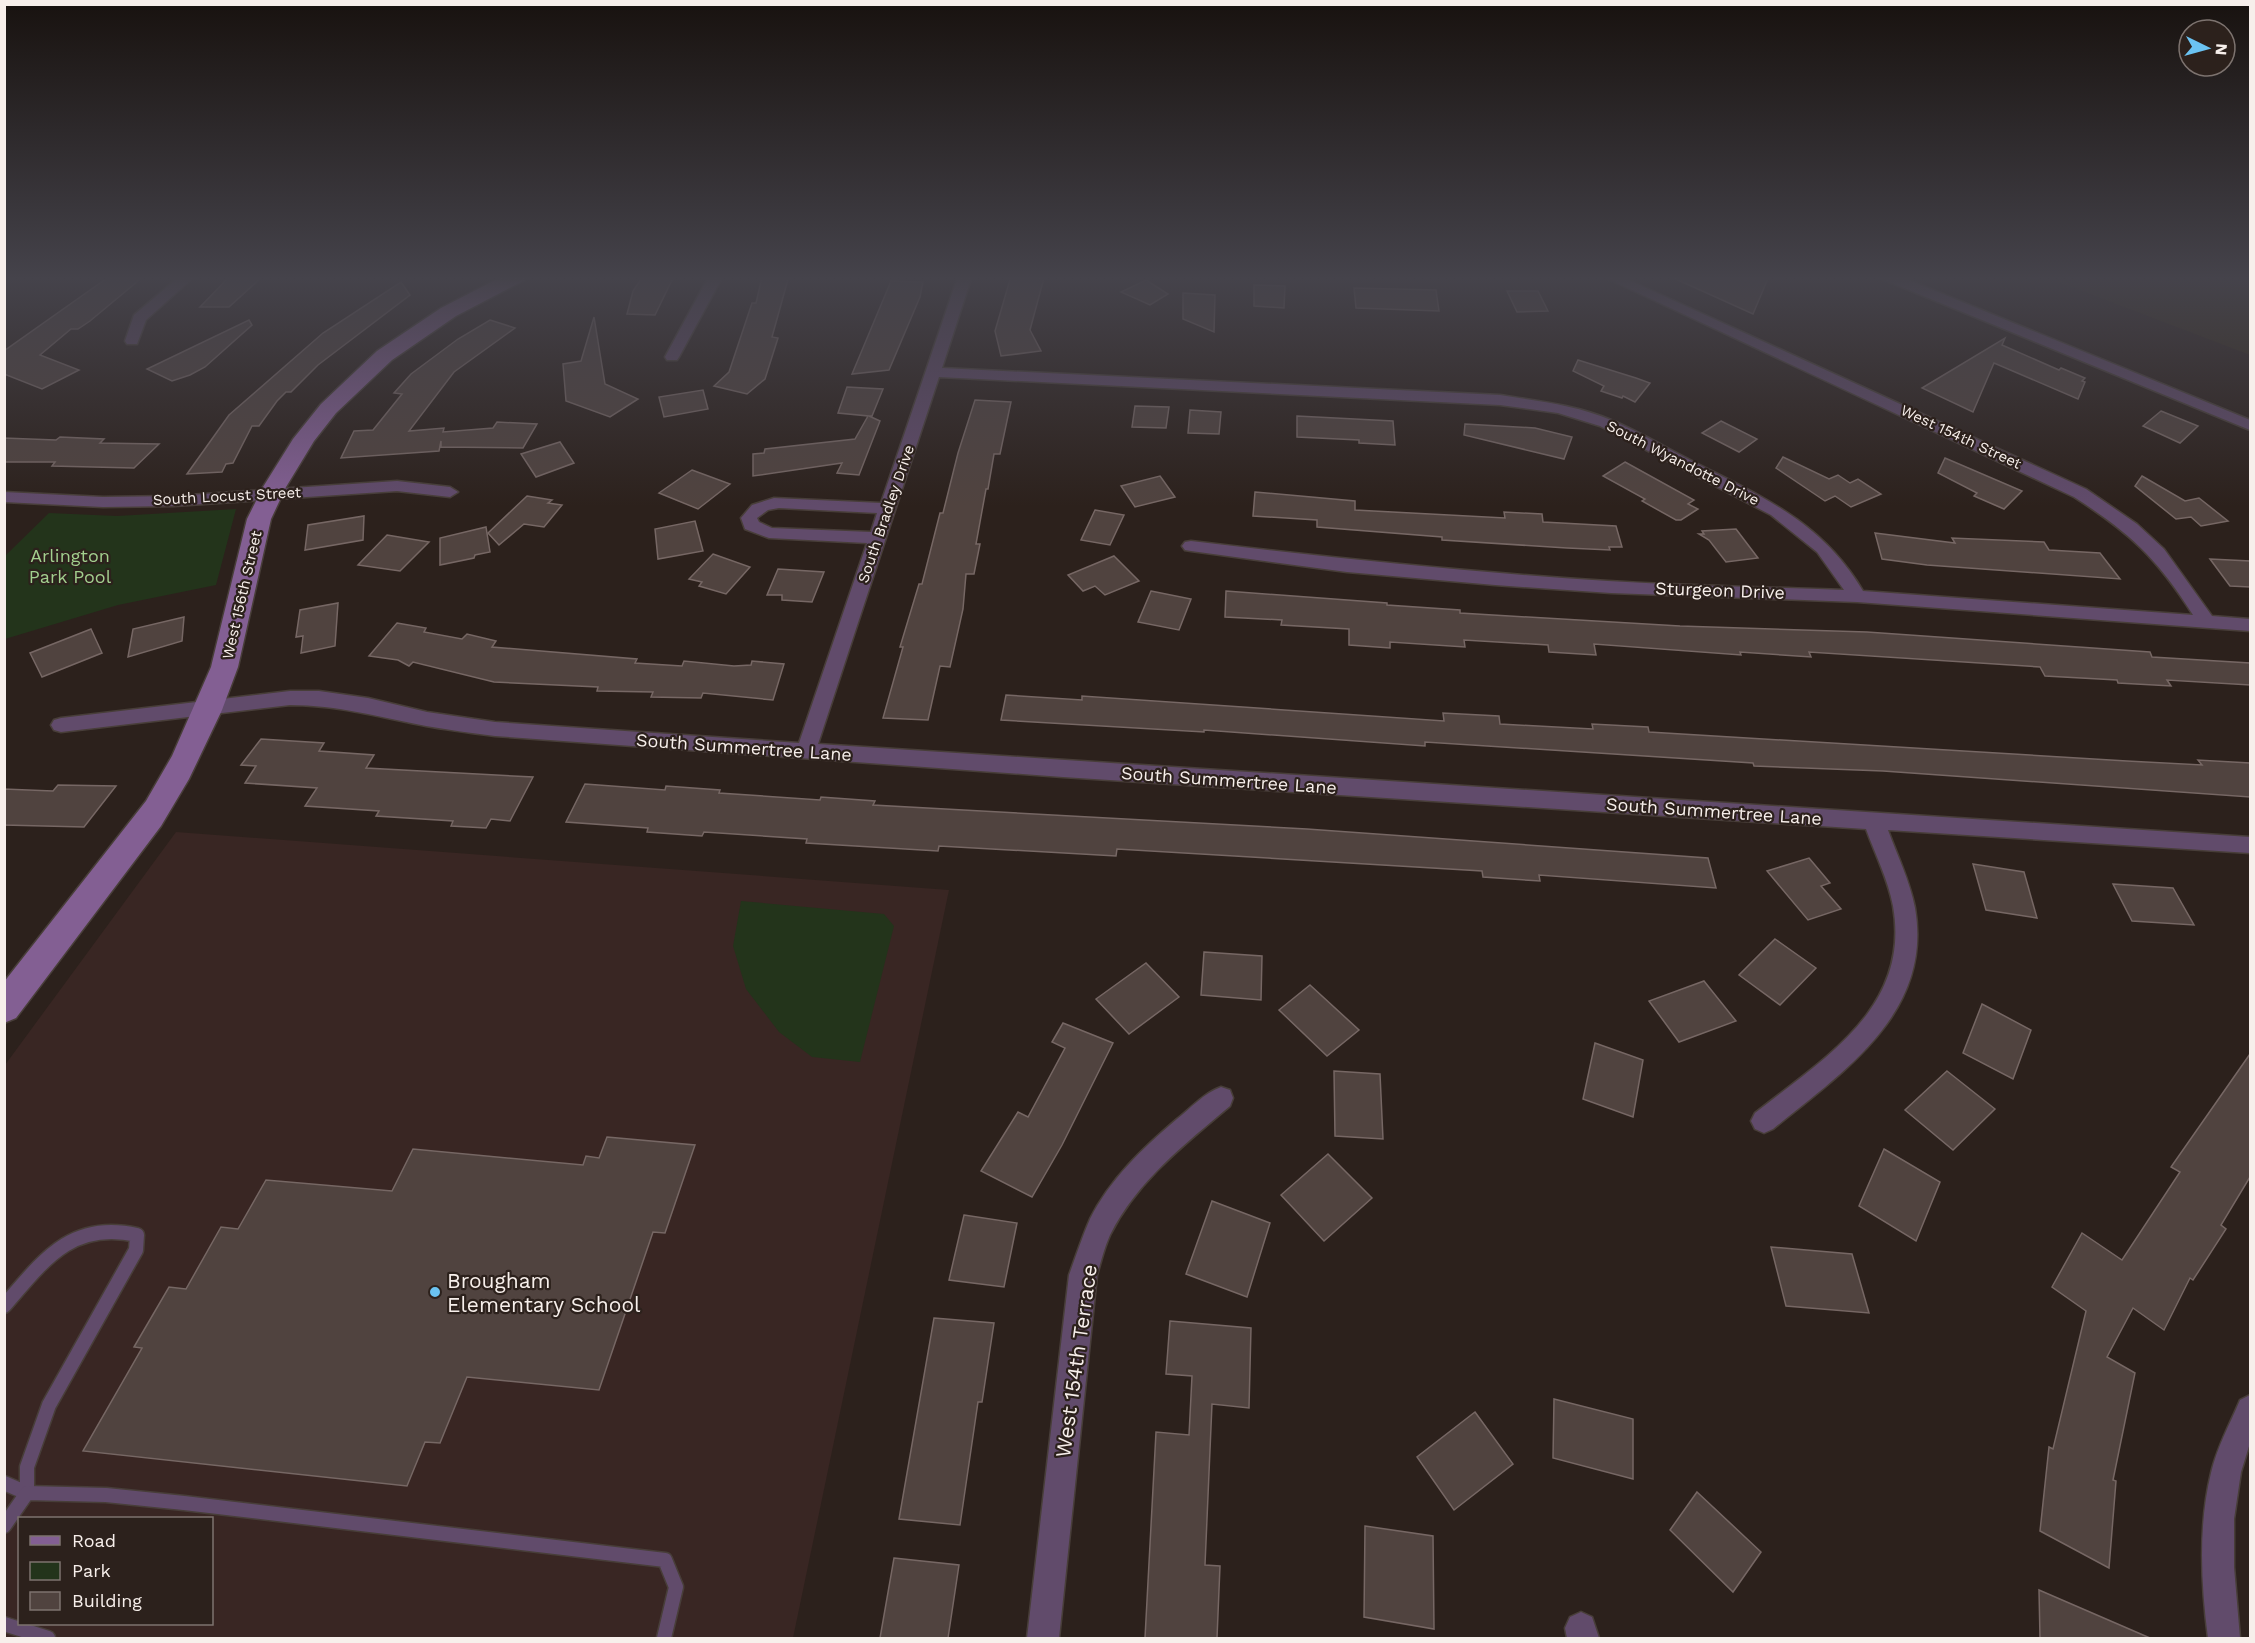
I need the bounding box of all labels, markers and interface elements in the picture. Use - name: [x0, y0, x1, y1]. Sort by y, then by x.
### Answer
- north arrow: [2177, 18, 2237, 78]
- text: N: [2211, 43, 2231, 56]
- street label: West 154th Street: [1898, 401, 2025, 473]
- street label: South Wyandotte Drive: [1604, 417, 1762, 509]
- street label: South Bradley Drive: [854, 443, 918, 585]
- street label: South Locust Street: [152, 483, 302, 509]
- street label: West 156th Street: [218, 528, 266, 661]
- park label: Arlington Park Pool: [29, 545, 112, 587]
- street label: Sturgeon Drive: [1655, 577, 1785, 603]
- street label: South Summertree Lane: [635, 729, 853, 765]
- street label: South Summertree Lane: [1120, 762, 1338, 798]
- street label: South Summertree Lane: [1605, 793, 1823, 829]
- street label: West 154th Terrace: [1050, 1263, 1102, 1459]
- place label: Brougham Elementary School: [447, 1268, 641, 1317]
- marker: Brougham Elementary School: [428, 1285, 442, 1299]
- legend: [18, 1517, 213, 1625]
- text: Road: [72, 1530, 116, 1551]
- text: Park: [72, 1560, 111, 1581]
- text: Building: [72, 1590, 142, 1611]

